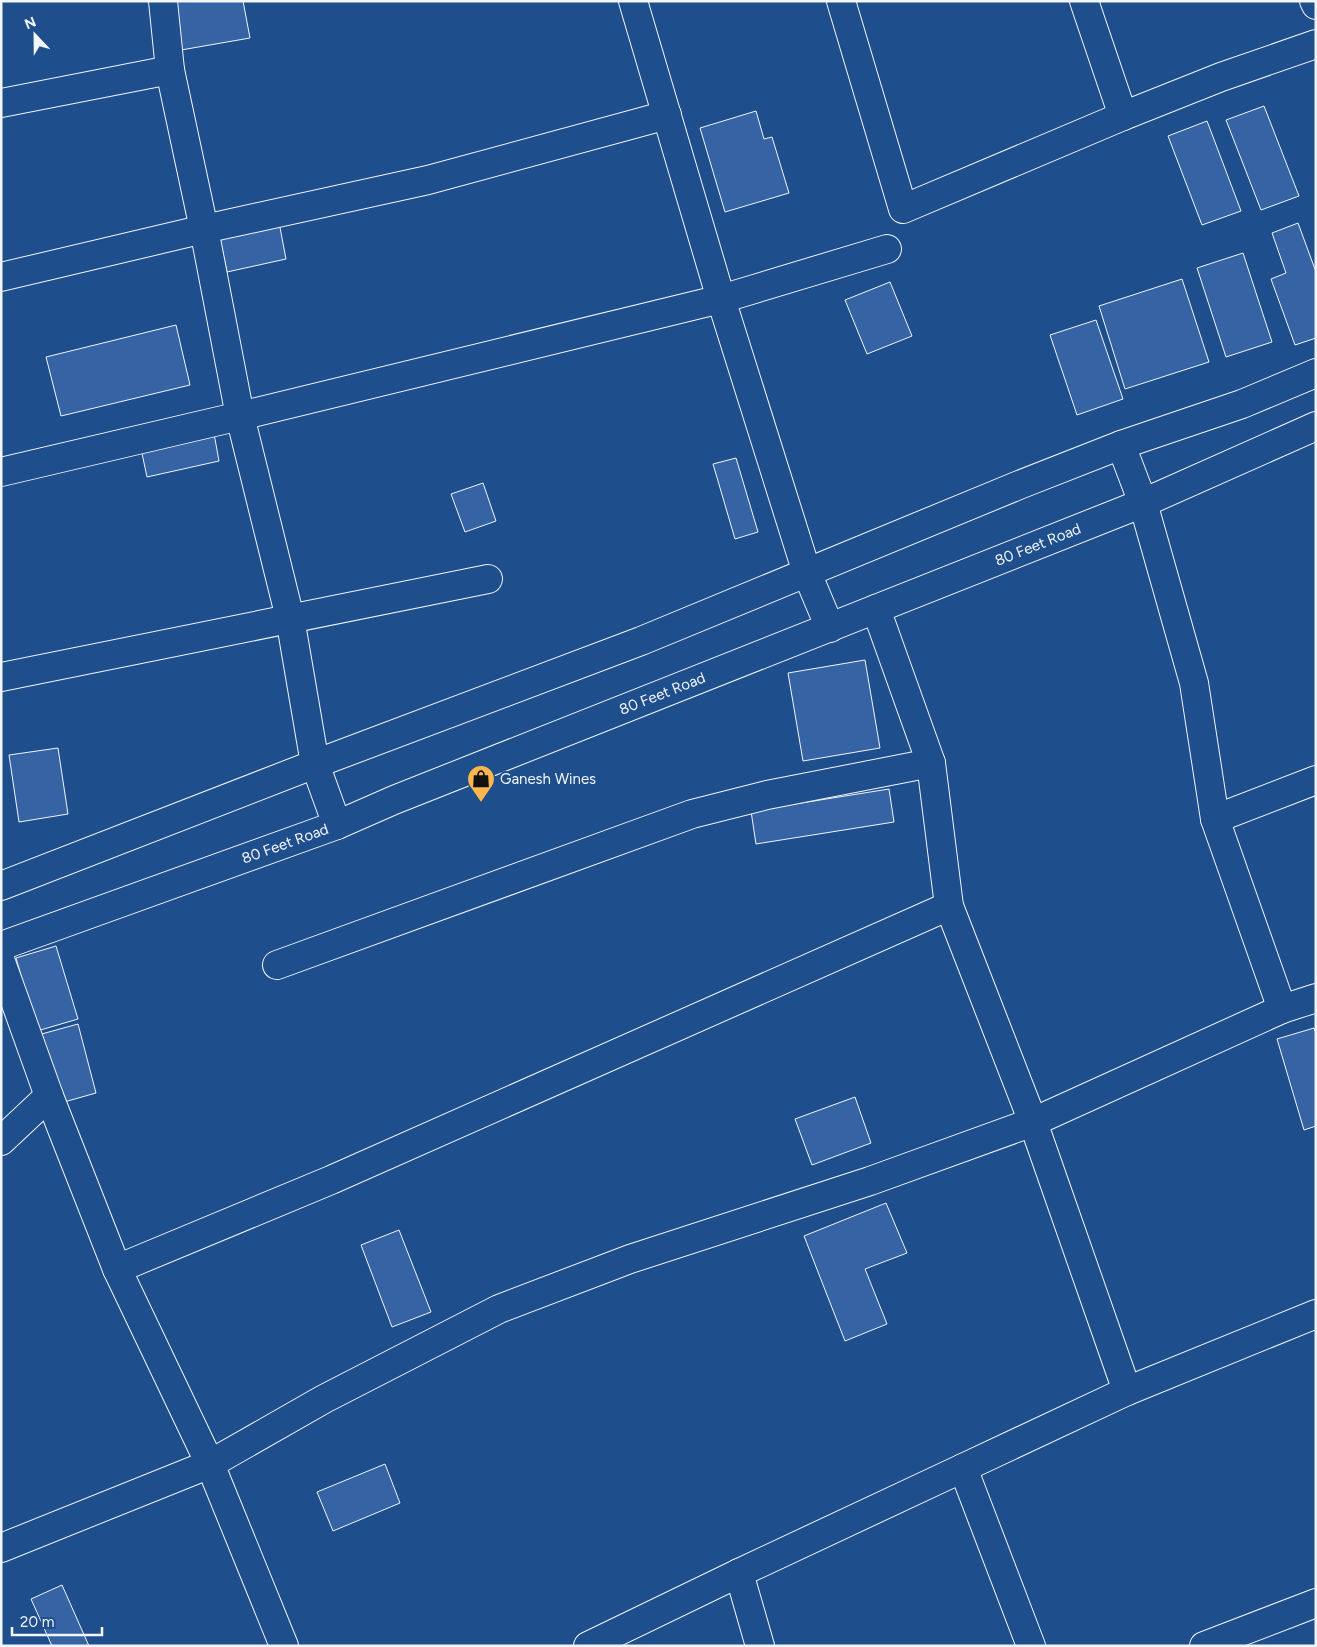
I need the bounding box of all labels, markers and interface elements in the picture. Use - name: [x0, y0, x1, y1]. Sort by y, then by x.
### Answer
- north arrow: [10, 10, 60, 60]
- text: N: [22, 14, 39, 33]
- street label: 80 Feet Road: [992, 520, 1083, 570]
- street label: 80 Feet Road: [617, 668, 708, 719]
- shop icon: Ganesh Wines: [466, 764, 496, 803]
- place label: Ganesh Wines: [500, 770, 596, 788]
- street label: 80 Feet Road: [239, 820, 331, 868]
- scale bar: [12, 1604, 102, 1636]
- text: 20 m: [20, 1613, 54, 1631]

